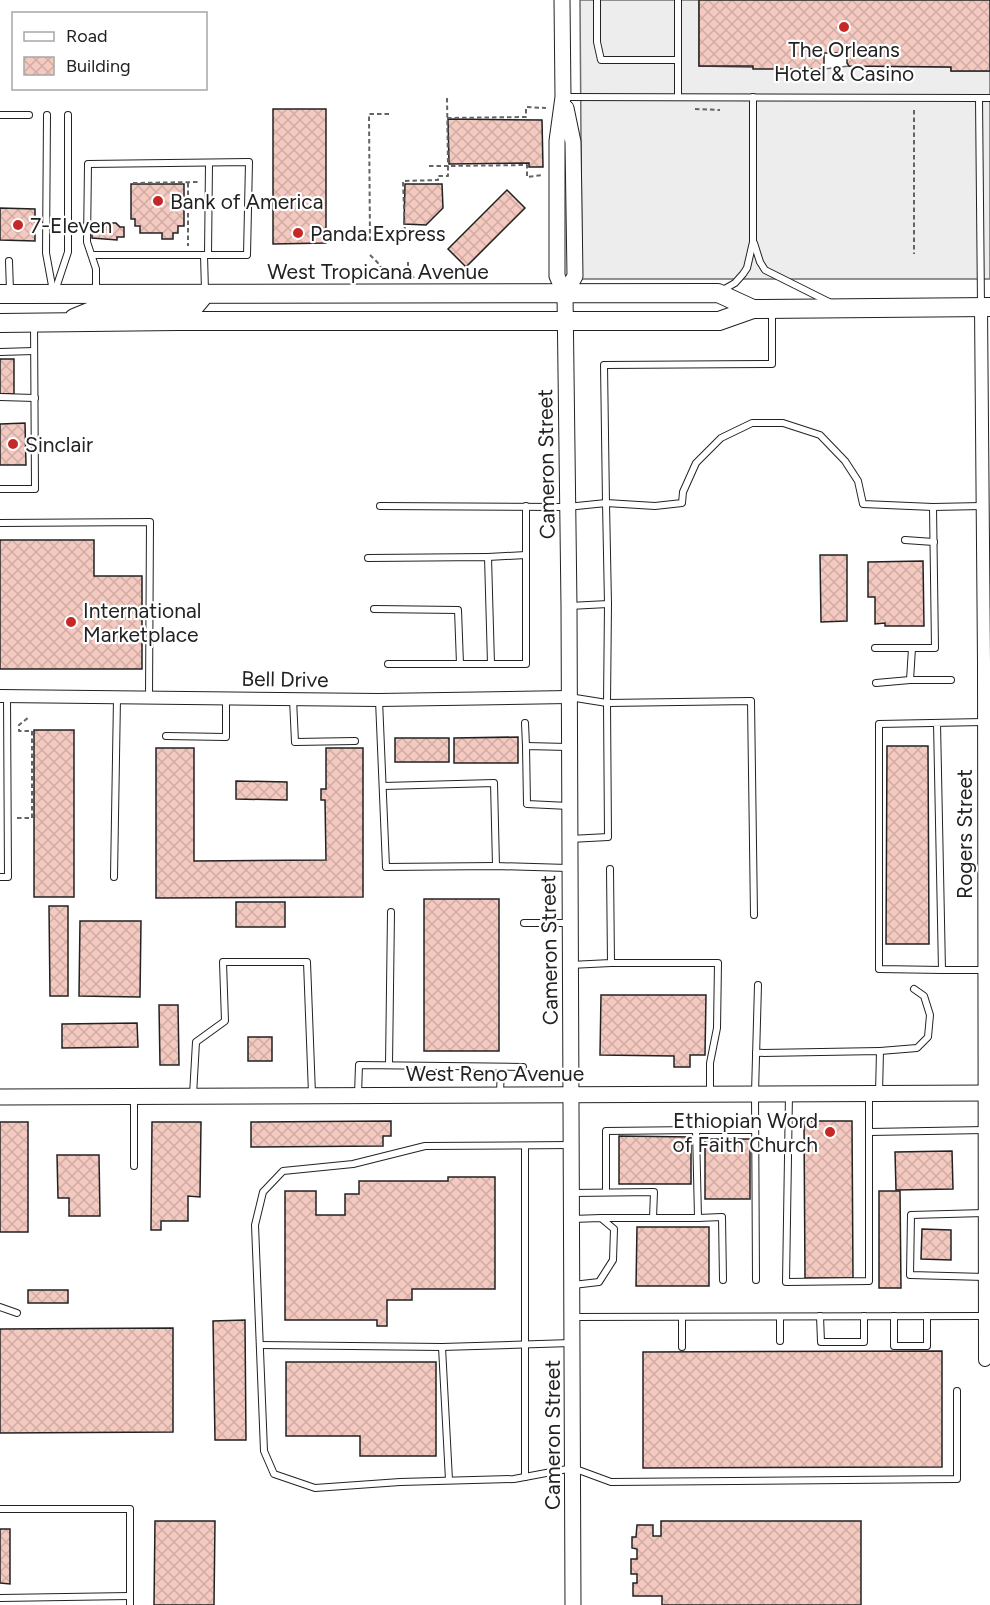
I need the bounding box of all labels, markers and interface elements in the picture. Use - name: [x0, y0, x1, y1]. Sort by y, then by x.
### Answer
- legend: [12, 12, 207, 90]
- marker: The Orleans Hotel & Casino: [837, 20, 851, 34]
- text: Road: [66, 25, 107, 47]
- place label: The Orleans Hotel & Casino: [774, 37, 914, 86]
- text: Building: [66, 55, 131, 77]
- place label: Bank of America: [170, 189, 323, 214]
- marker: Bank of America: [151, 194, 165, 208]
- place label: 7-Eleven: [30, 213, 112, 238]
- marker: 7-Eleven: [11, 218, 25, 232]
- place label: Panda Express: [310, 221, 446, 246]
- marker: Panda Express: [291, 226, 305, 240]
- street label: West Tropicana Avenue: [267, 259, 489, 284]
- street label: Cameron Street: [532, 389, 560, 539]
- place label: Sinclair: [25, 432, 93, 457]
- marker: Sinclair: [6, 437, 20, 451]
- place label: International Marketplace: [83, 598, 201, 647]
- marker: International Marketplace: [64, 615, 78, 629]
- street label: Bell Drive: [241, 666, 329, 692]
- street label: Rogers Street: [952, 769, 977, 899]
- street label: Cameron Street: [535, 875, 563, 1025]
- street label: West Reno Avenue: [406, 1061, 584, 1086]
- place label: Ethiopian Word of Faith Church: [672, 1108, 818, 1157]
- marker: Ethiopian Word of Faith Church: [823, 1125, 837, 1139]
- street label: Cameron Street: [540, 1360, 565, 1510]

